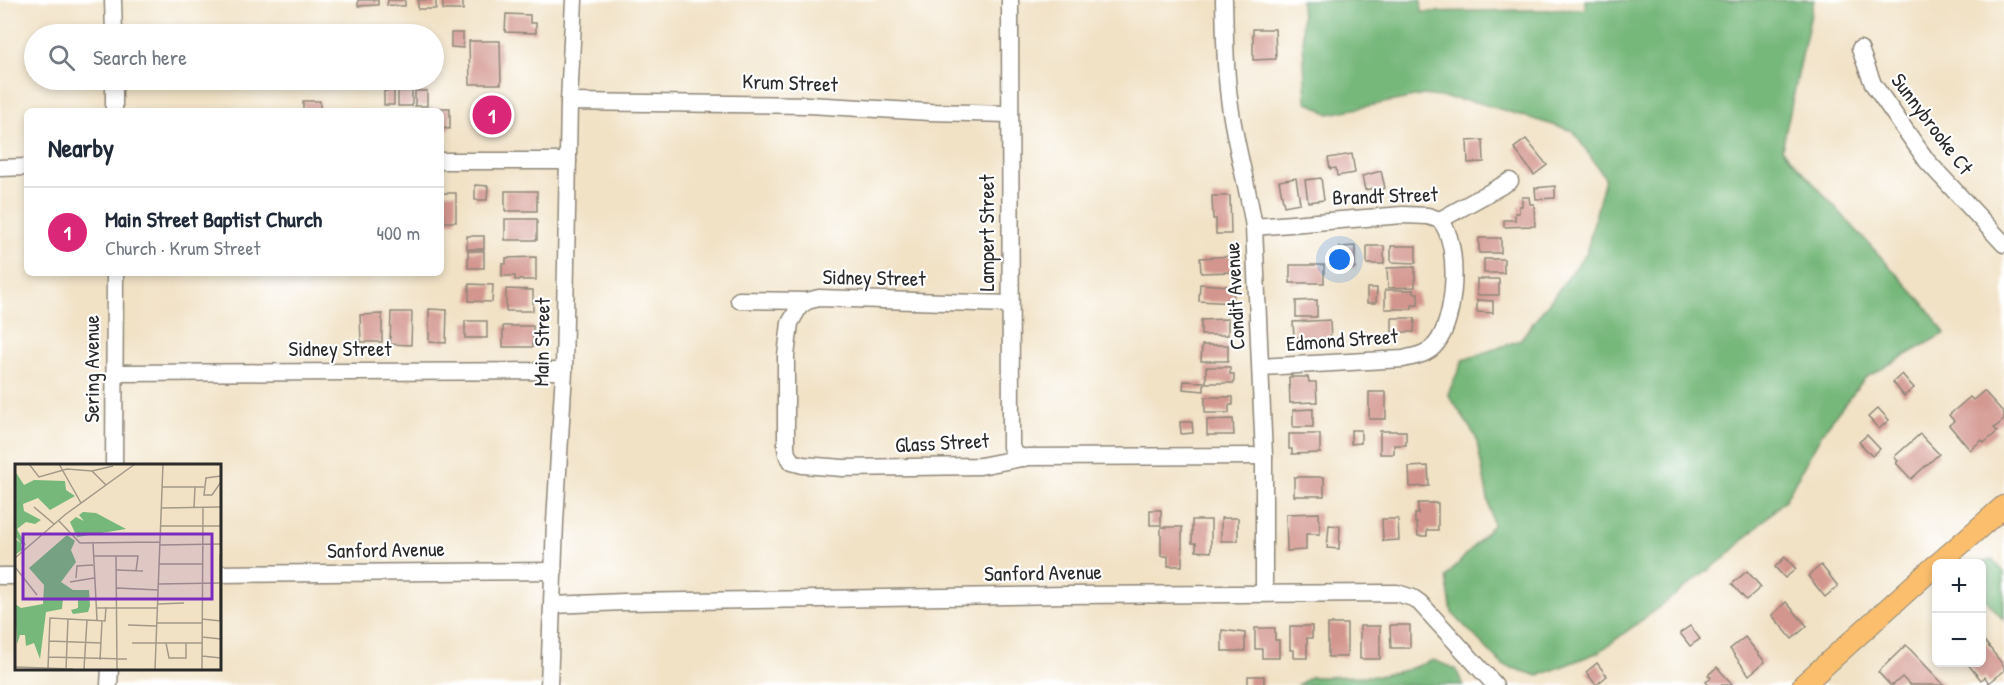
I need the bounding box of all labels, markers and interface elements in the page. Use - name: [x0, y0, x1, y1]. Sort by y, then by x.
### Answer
- search box: [24, 24, 444, 90]
- icon: search: [45, 41, 78, 74]
- text: Search here: [93, 42, 187, 72]
- street label: Krum Street: [742, 66, 839, 99]
- street label: Sunnybrooke Ct: [1885, 67, 1981, 181]
- pin: 1: [472, 92, 512, 138]
- text: Nearby: [48, 130, 114, 165]
- street label: Lampert Street: [972, 174, 1001, 291]
- street label: Brandt Street: [1332, 179, 1439, 212]
- text: Main Street Baptist Church: [105, 204, 322, 234]
- text: 1: [64, 219, 71, 246]
- text: 400 m: [376, 219, 420, 246]
- text: Church · Krum Street: [105, 234, 260, 261]
- street label: Condit Avenue: [1217, 242, 1252, 351]
- your location: [1325, 245, 1354, 274]
- street label: Sidney Street: [822, 262, 927, 293]
- street label: Main Street: [526, 297, 557, 387]
- street label: Sering Avenue: [77, 315, 106, 423]
- street label: Edmond Street: [1285, 321, 1399, 358]
- street label: Sidney Street: [289, 334, 392, 363]
- street label: Glass Street: [894, 426, 990, 459]
- inset map: [15, 464, 220, 670]
- street label: Sanford Avenue: [327, 534, 445, 565]
- street label: Sanford Avenue: [984, 557, 1102, 588]
- map controls: [1932, 559, 1986, 667]
- button: +: [1932, 559, 1986, 613]
- button: −: [1932, 613, 1986, 667]

